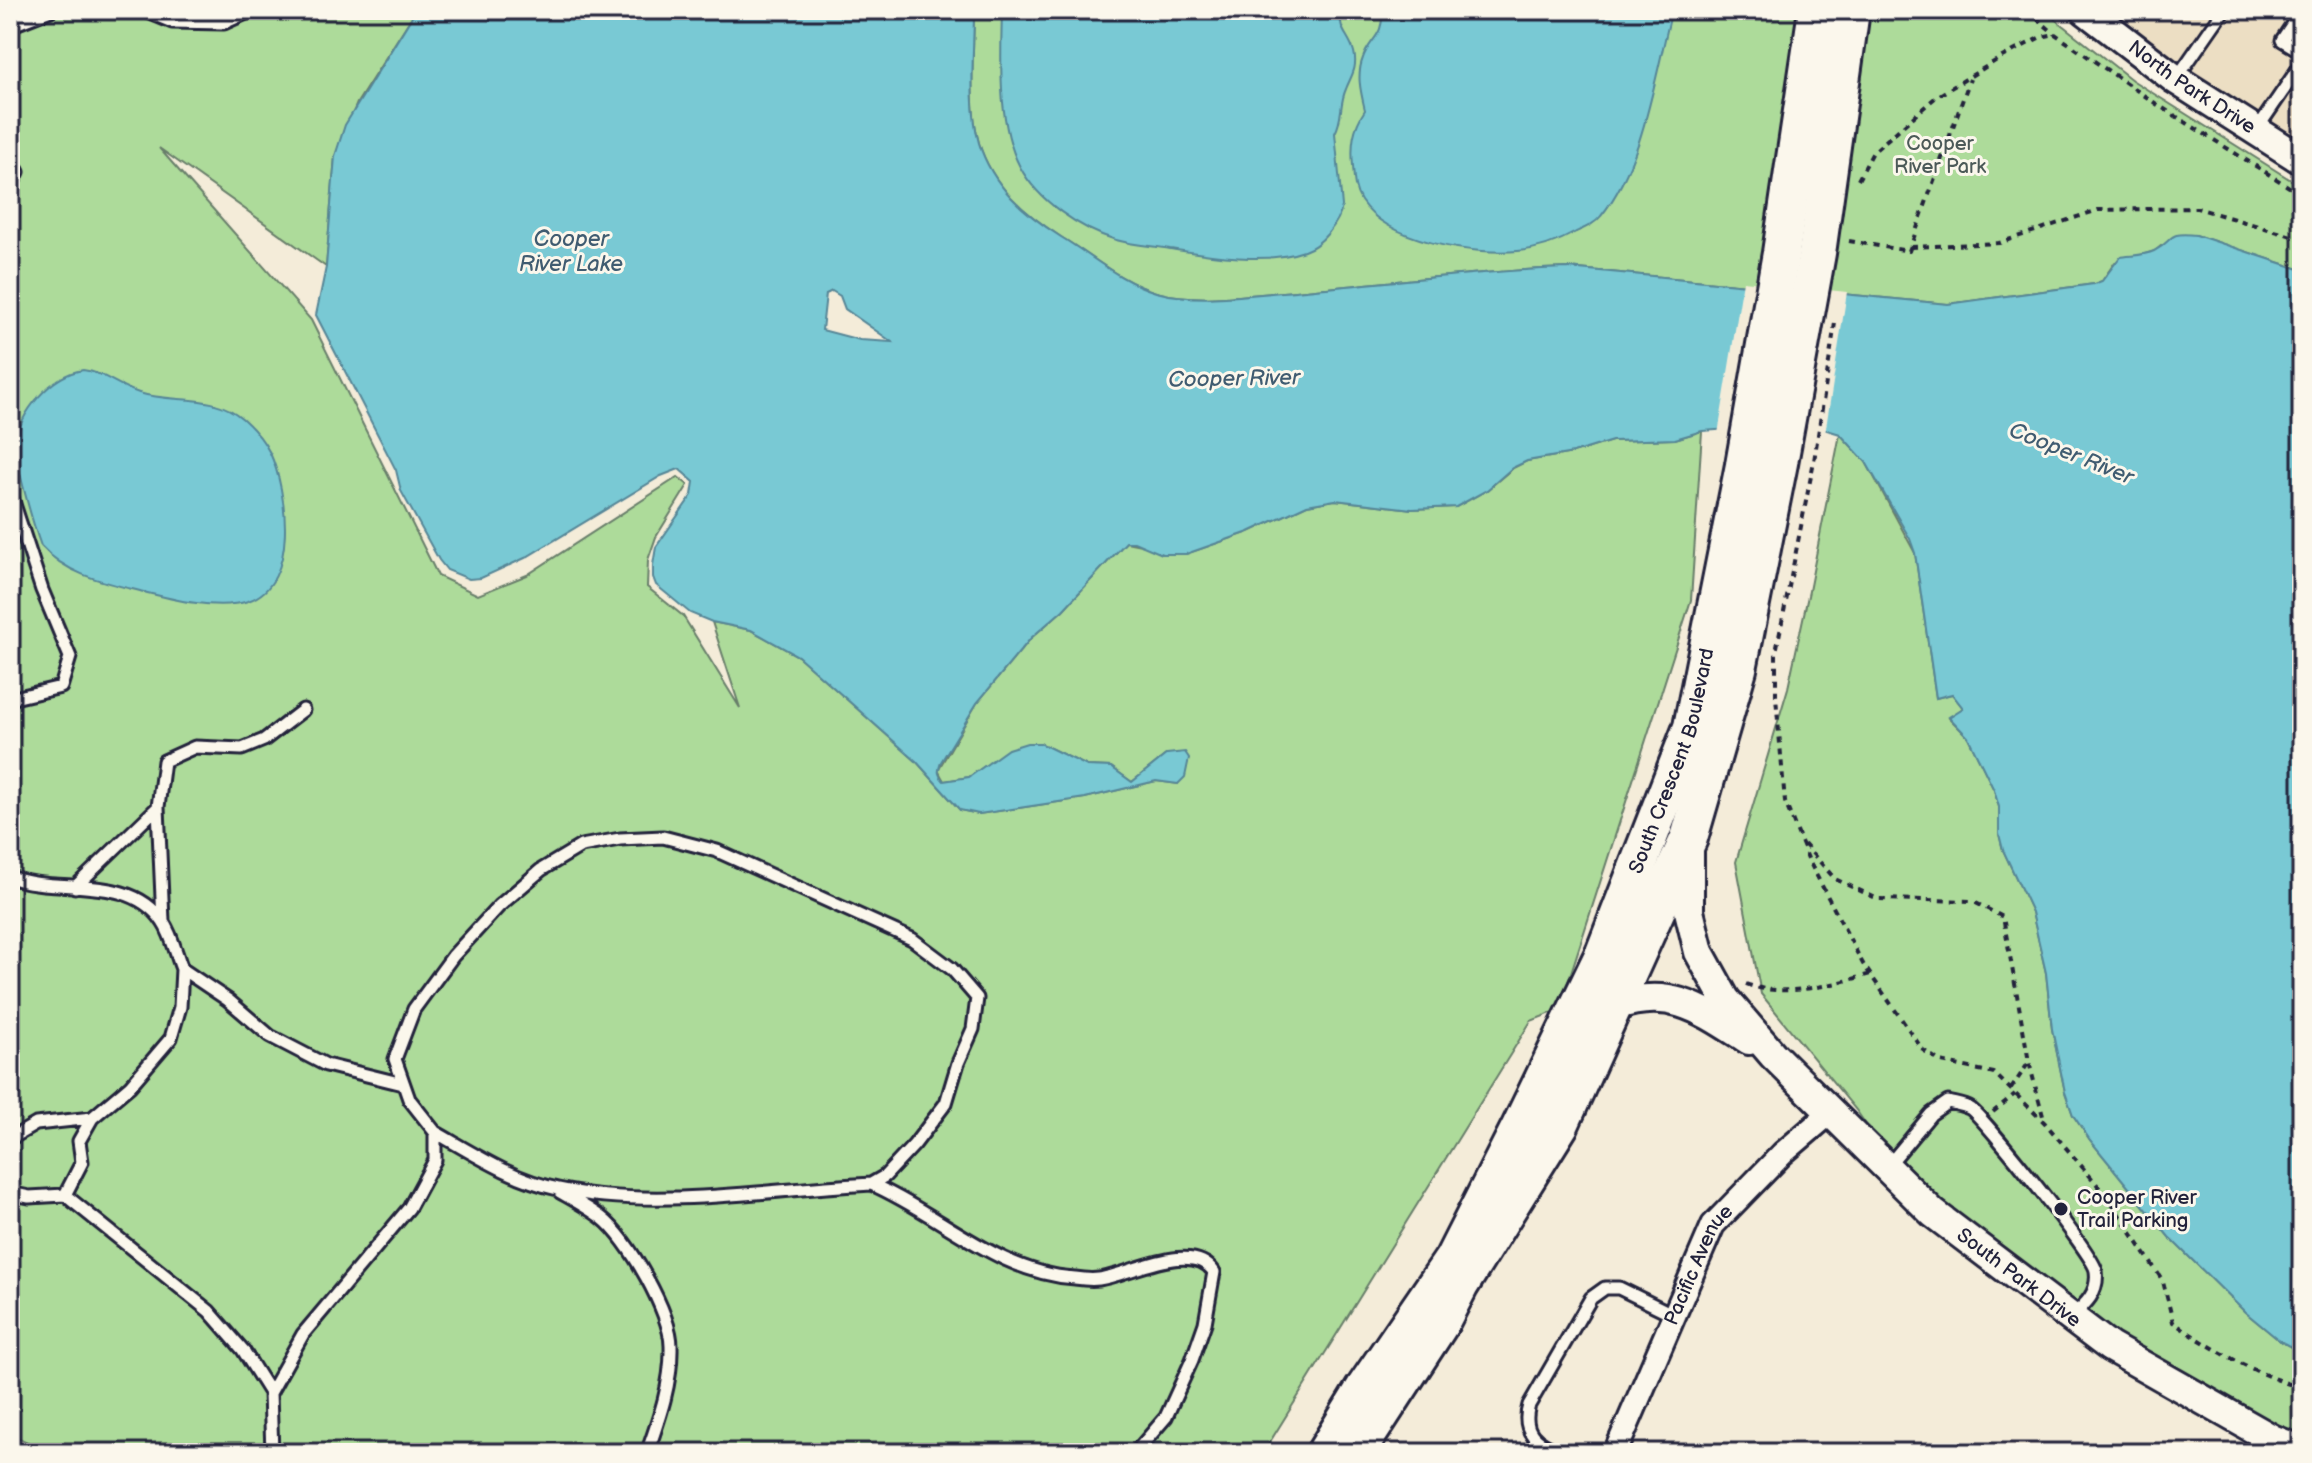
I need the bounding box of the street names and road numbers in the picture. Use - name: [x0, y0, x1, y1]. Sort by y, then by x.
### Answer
- street label: North Park Drive: [2123, 35, 2260, 139]
- street label: South Crescent Boulevard: [1624, 646, 1719, 877]
- street label: Pacific Avenue: [1659, 1200, 1738, 1329]
- street label: South Park Drive: [1952, 1223, 2086, 1333]

